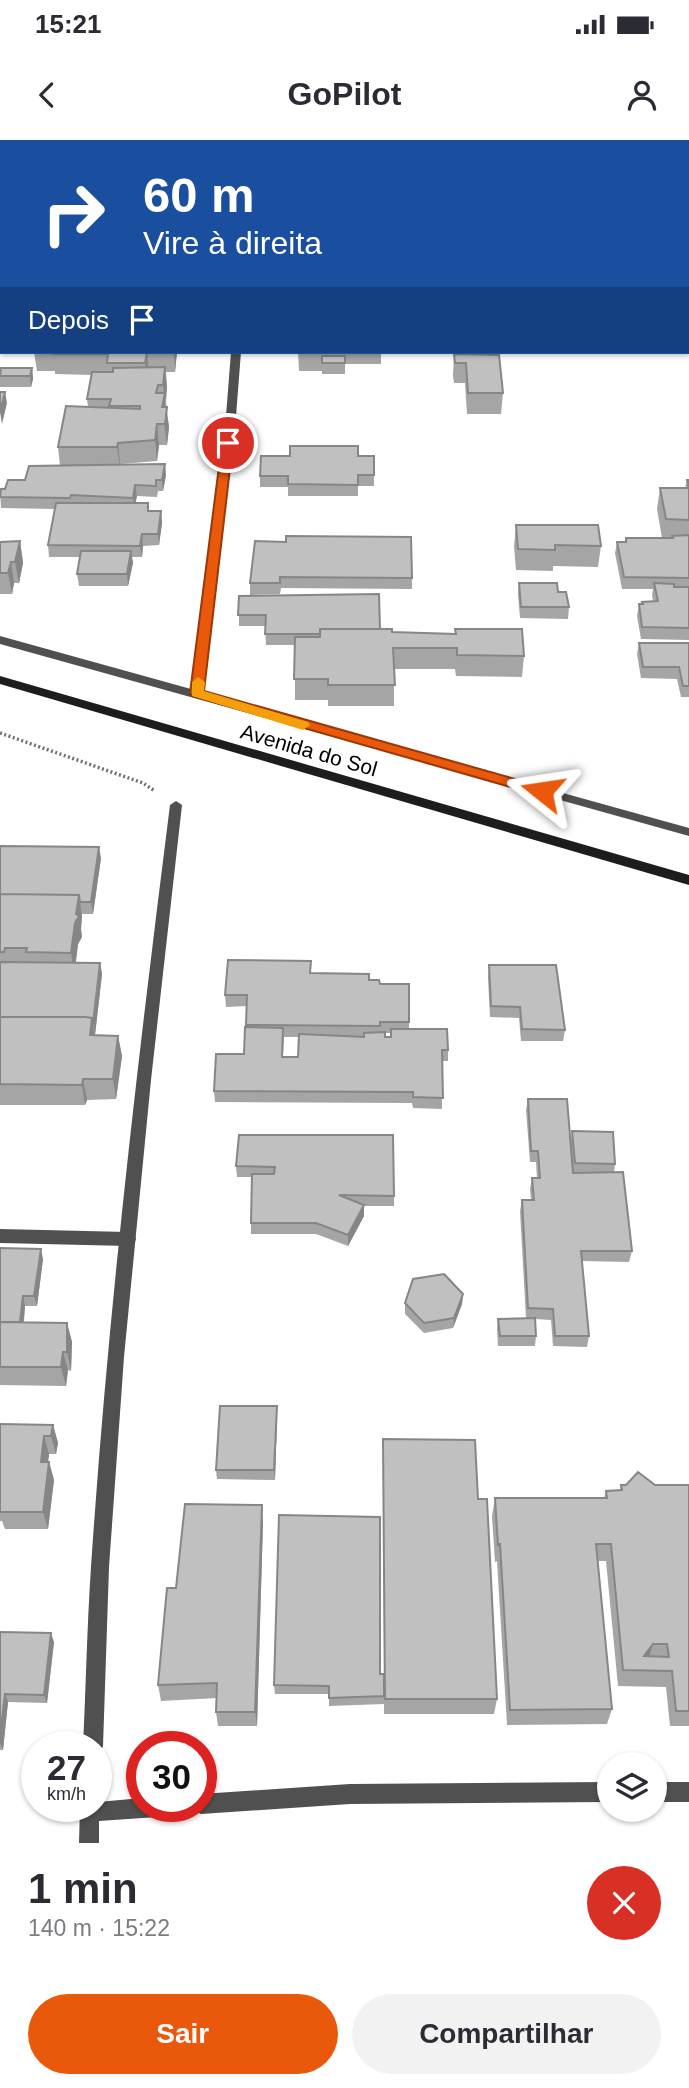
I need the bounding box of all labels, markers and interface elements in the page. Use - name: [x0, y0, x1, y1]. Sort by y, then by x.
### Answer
- text: 15:21: [35, 9, 102, 39]
- icon: back: [28, 76, 66, 114]
- text: GoPilot: [288, 76, 401, 112]
- icon: person: [623, 76, 661, 114]
- icon: right: [28, 168, 119, 259]
- text: 60 m: [143, 168, 255, 222]
- text: Vire à direita: [143, 225, 322, 261]
- icon: arrive: [123, 301, 161, 339]
- text: Depois: [28, 305, 109, 335]
- pin: [198, 413, 258, 473]
- icon: arrive: [209, 424, 247, 462]
- street label: Avenida do Sol: [238, 720, 380, 780]
- position arrow: [505, 754, 579, 828]
- speed limit sign: 30: [126, 1731, 217, 1822]
- text: 27: [47, 1748, 86, 1787]
- map controls: [597, 1752, 667, 1822]
- button: layers: [597, 1752, 667, 1822]
- text: km/h: [47, 1784, 86, 1804]
- text: 1 min: [28, 1865, 138, 1912]
- button: close: [587, 1866, 661, 1940]
- text: 140 m · 15:22: [28, 1915, 170, 1941]
- button: Sair: [28, 1994, 338, 2074]
- button: Compartilhar: [352, 1994, 661, 2074]

